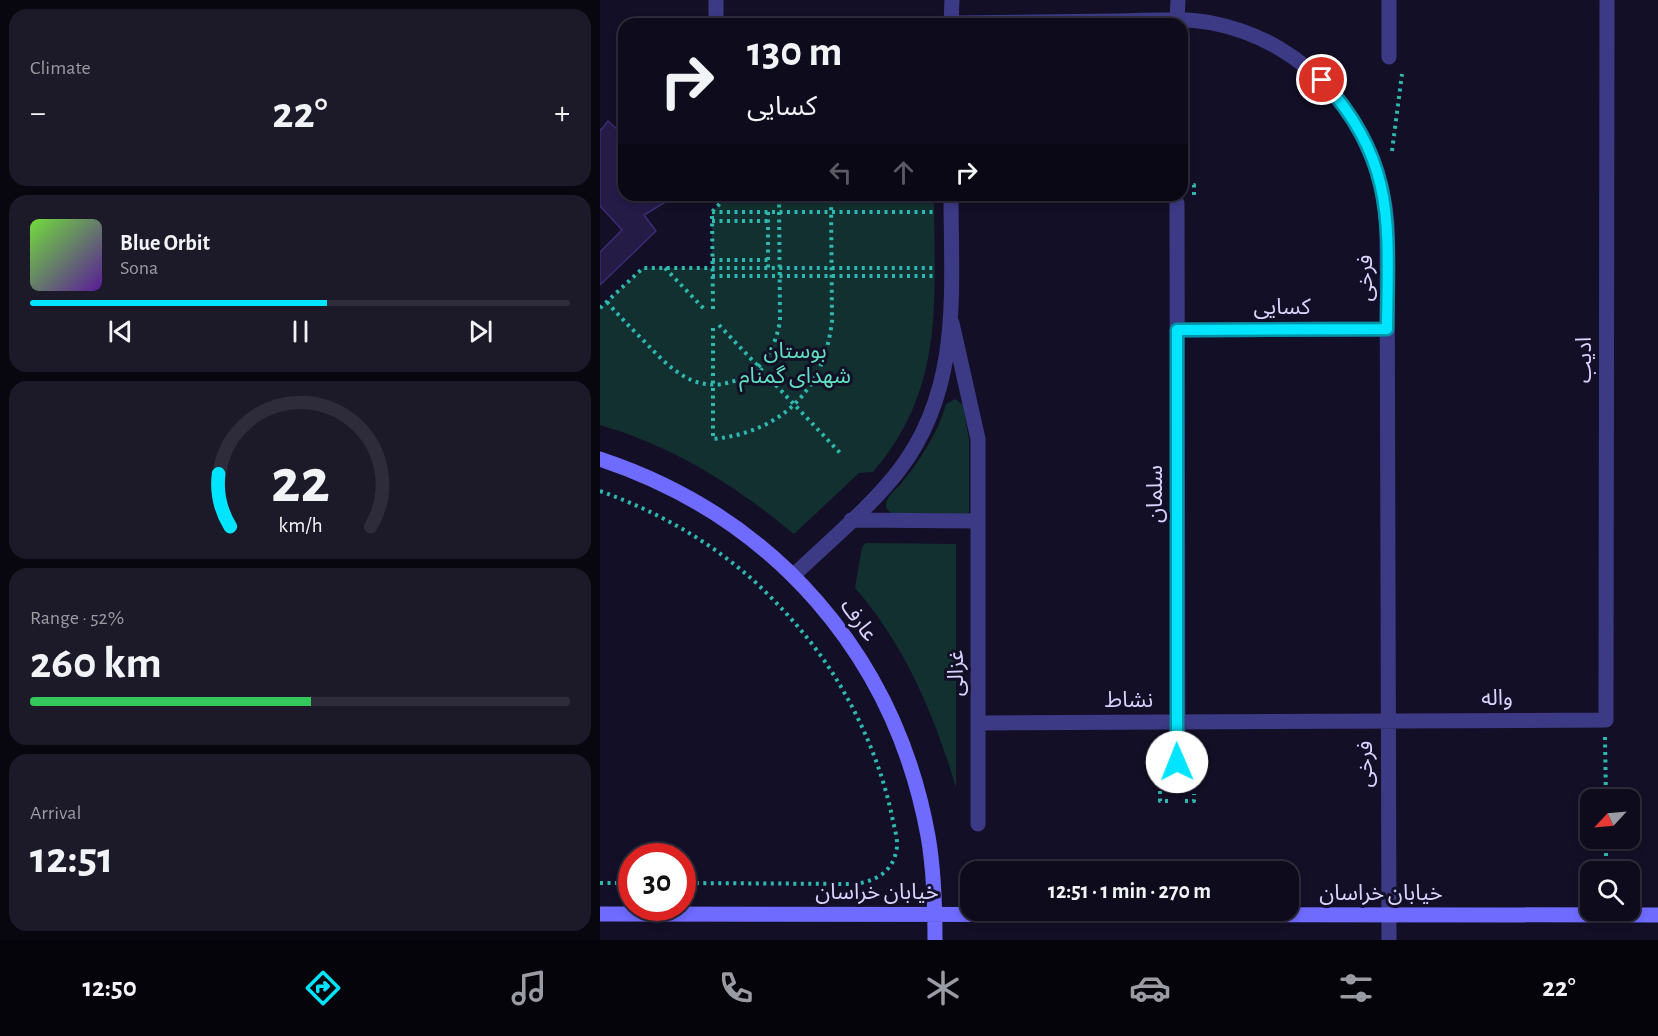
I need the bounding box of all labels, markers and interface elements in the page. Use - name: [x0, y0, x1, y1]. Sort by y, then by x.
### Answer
- text: 130 m: [747, 31, 842, 73]
- icon: right: [648, 42, 726, 120]
- pin: [1296, 54, 1347, 105]
- text: Climate: [30, 58, 91, 78]
- icon: arrive: [1305, 63, 1338, 96]
- text: 22°: [272, 91, 328, 136]
- text: کسایی: [747, 93, 817, 120]
- text: −: [30, 97, 46, 130]
- text: +: [554, 97, 570, 130]
- icon: left: [824, 156, 857, 189]
- icon: ahead: [887, 156, 920, 189]
- icon: right: [950, 156, 983, 189]
- text: Blue Orbit: [120, 232, 210, 254]
- street label: فرخی: [1354, 255, 1377, 301]
- text: Sona: [120, 258, 158, 278]
- street label: کسایی: [1254, 296, 1311, 319]
- icon: previous: [104, 315, 137, 348]
- icon: pause: [284, 315, 317, 348]
- icon: next: [464, 315, 497, 348]
- street label: ادیب: [1573, 337, 1596, 383]
- park label: بوستان شهدای گمنام: [739, 340, 851, 392]
- text: 22: [271, 451, 329, 513]
- street label: سلمان: [1144, 465, 1167, 523]
- text: km/h: [278, 515, 322, 536]
- street label: عارف: [835, 595, 882, 646]
- text: Range · 52%: [30, 608, 124, 628]
- text: 260 km: [30, 641, 162, 686]
- street label: غزالی: [945, 650, 968, 696]
- street label: واله: [1481, 687, 1513, 710]
- street label: نشاط: [1105, 689, 1153, 711]
- position arrow: [1145, 730, 1209, 794]
- street label: فرخی: [1354, 741, 1377, 787]
- north arrow: [1580, 789, 1640, 849]
- map controls: [1580, 789, 1640, 921]
- text: Arrival: [30, 803, 81, 823]
- text: 12:51: [30, 836, 113, 881]
- speed limit sign: 30: [618, 843, 696, 921]
- button: search: [1580, 861, 1640, 921]
- text: 12:51 · 1 min · 270 m: [1048, 880, 1211, 902]
- street label: خیابان خراسان: [815, 881, 939, 904]
- street label: خیابان خراسان: [1319, 882, 1443, 905]
- icon: directions: [302, 967, 344, 1009]
- icon: music: [508, 967, 550, 1009]
- icon: phone: [715, 967, 757, 1009]
- icon: climate: [922, 967, 964, 1009]
- icon: car: [1129, 967, 1171, 1009]
- icon: filters: [1335, 967, 1377, 1009]
- text: 12:50: [82, 974, 137, 1001]
- text: 22°: [1542, 974, 1576, 1001]

